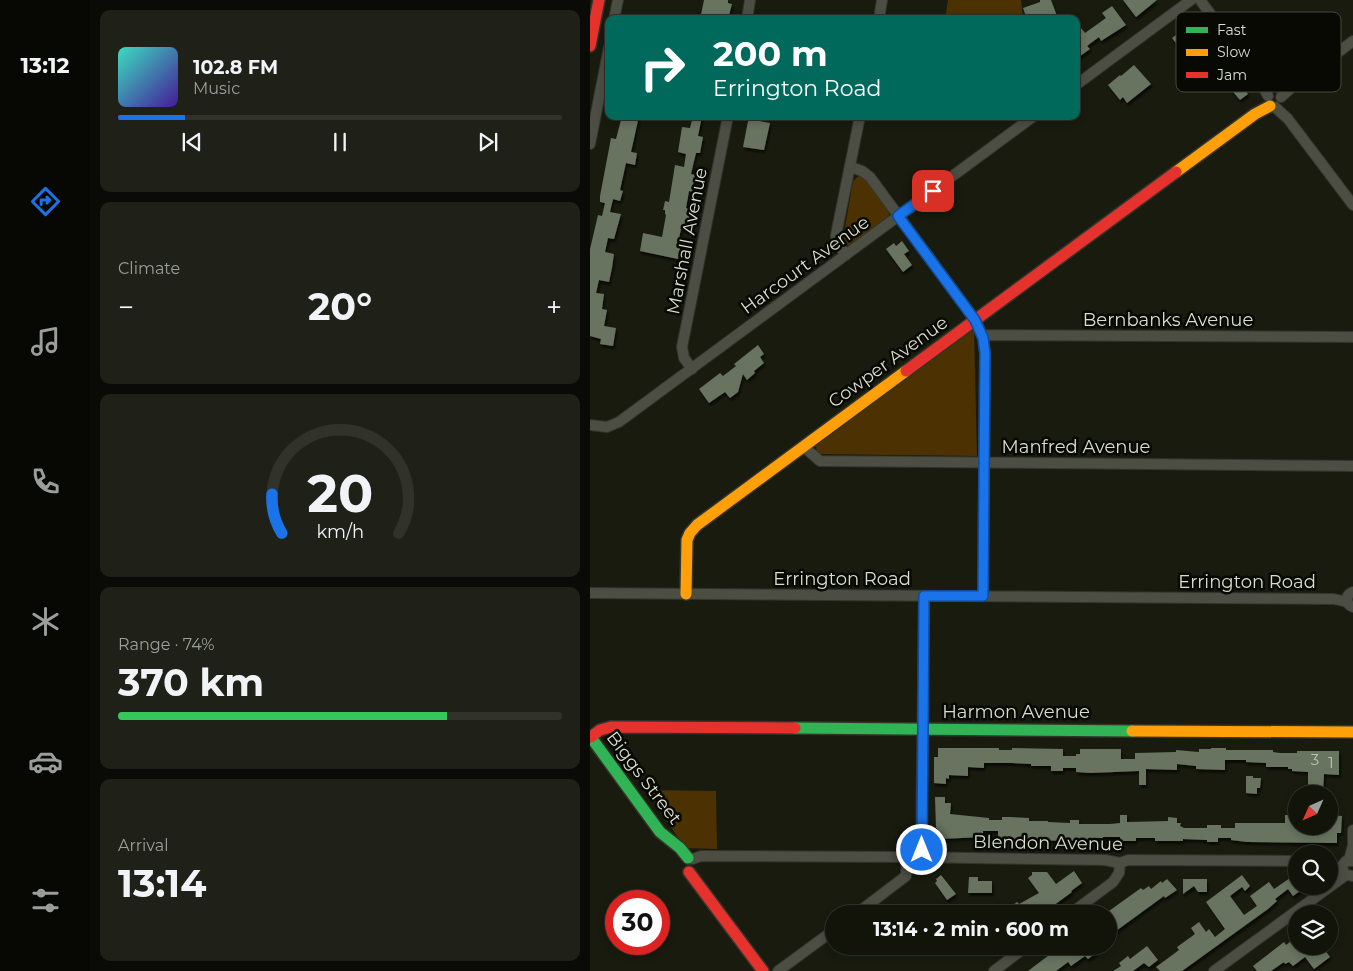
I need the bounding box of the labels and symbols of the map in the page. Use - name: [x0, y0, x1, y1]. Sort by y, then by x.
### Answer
- legend: [1176, 12, 1341, 92]
- text: Fast: [1217, 21, 1247, 39]
- text: Slow: [1217, 43, 1251, 61]
- text: Jam: [1216, 66, 1247, 84]
- street label: Marshall Avenue: [662, 166, 712, 316]
- pin: [912, 170, 954, 212]
- street label: Harcourt Avenue: [737, 211, 873, 319]
- street label: Bernbanks Avenue: [1083, 309, 1253, 331]
- street label: Cowper Avenue: [824, 311, 952, 413]
- street label: Manfred Avenue: [1002, 436, 1151, 458]
- street label: Errington Road: [773, 568, 911, 590]
- street label: Errington Road: [1178, 571, 1316, 593]
- street label: Harmon Avenue: [942, 701, 1090, 723]
- street label: Biggs Street: [602, 727, 686, 829]
- house number: 3: [1311, 750, 1319, 769]
- house number: 1: [1328, 753, 1334, 772]
- north arrow: [1288, 785, 1338, 835]
- position arrow: [895, 823, 947, 875]
- street label: Blendon Avenue: [973, 831, 1123, 855]
- speed limit sign: 30: [605, 890, 670, 955]

